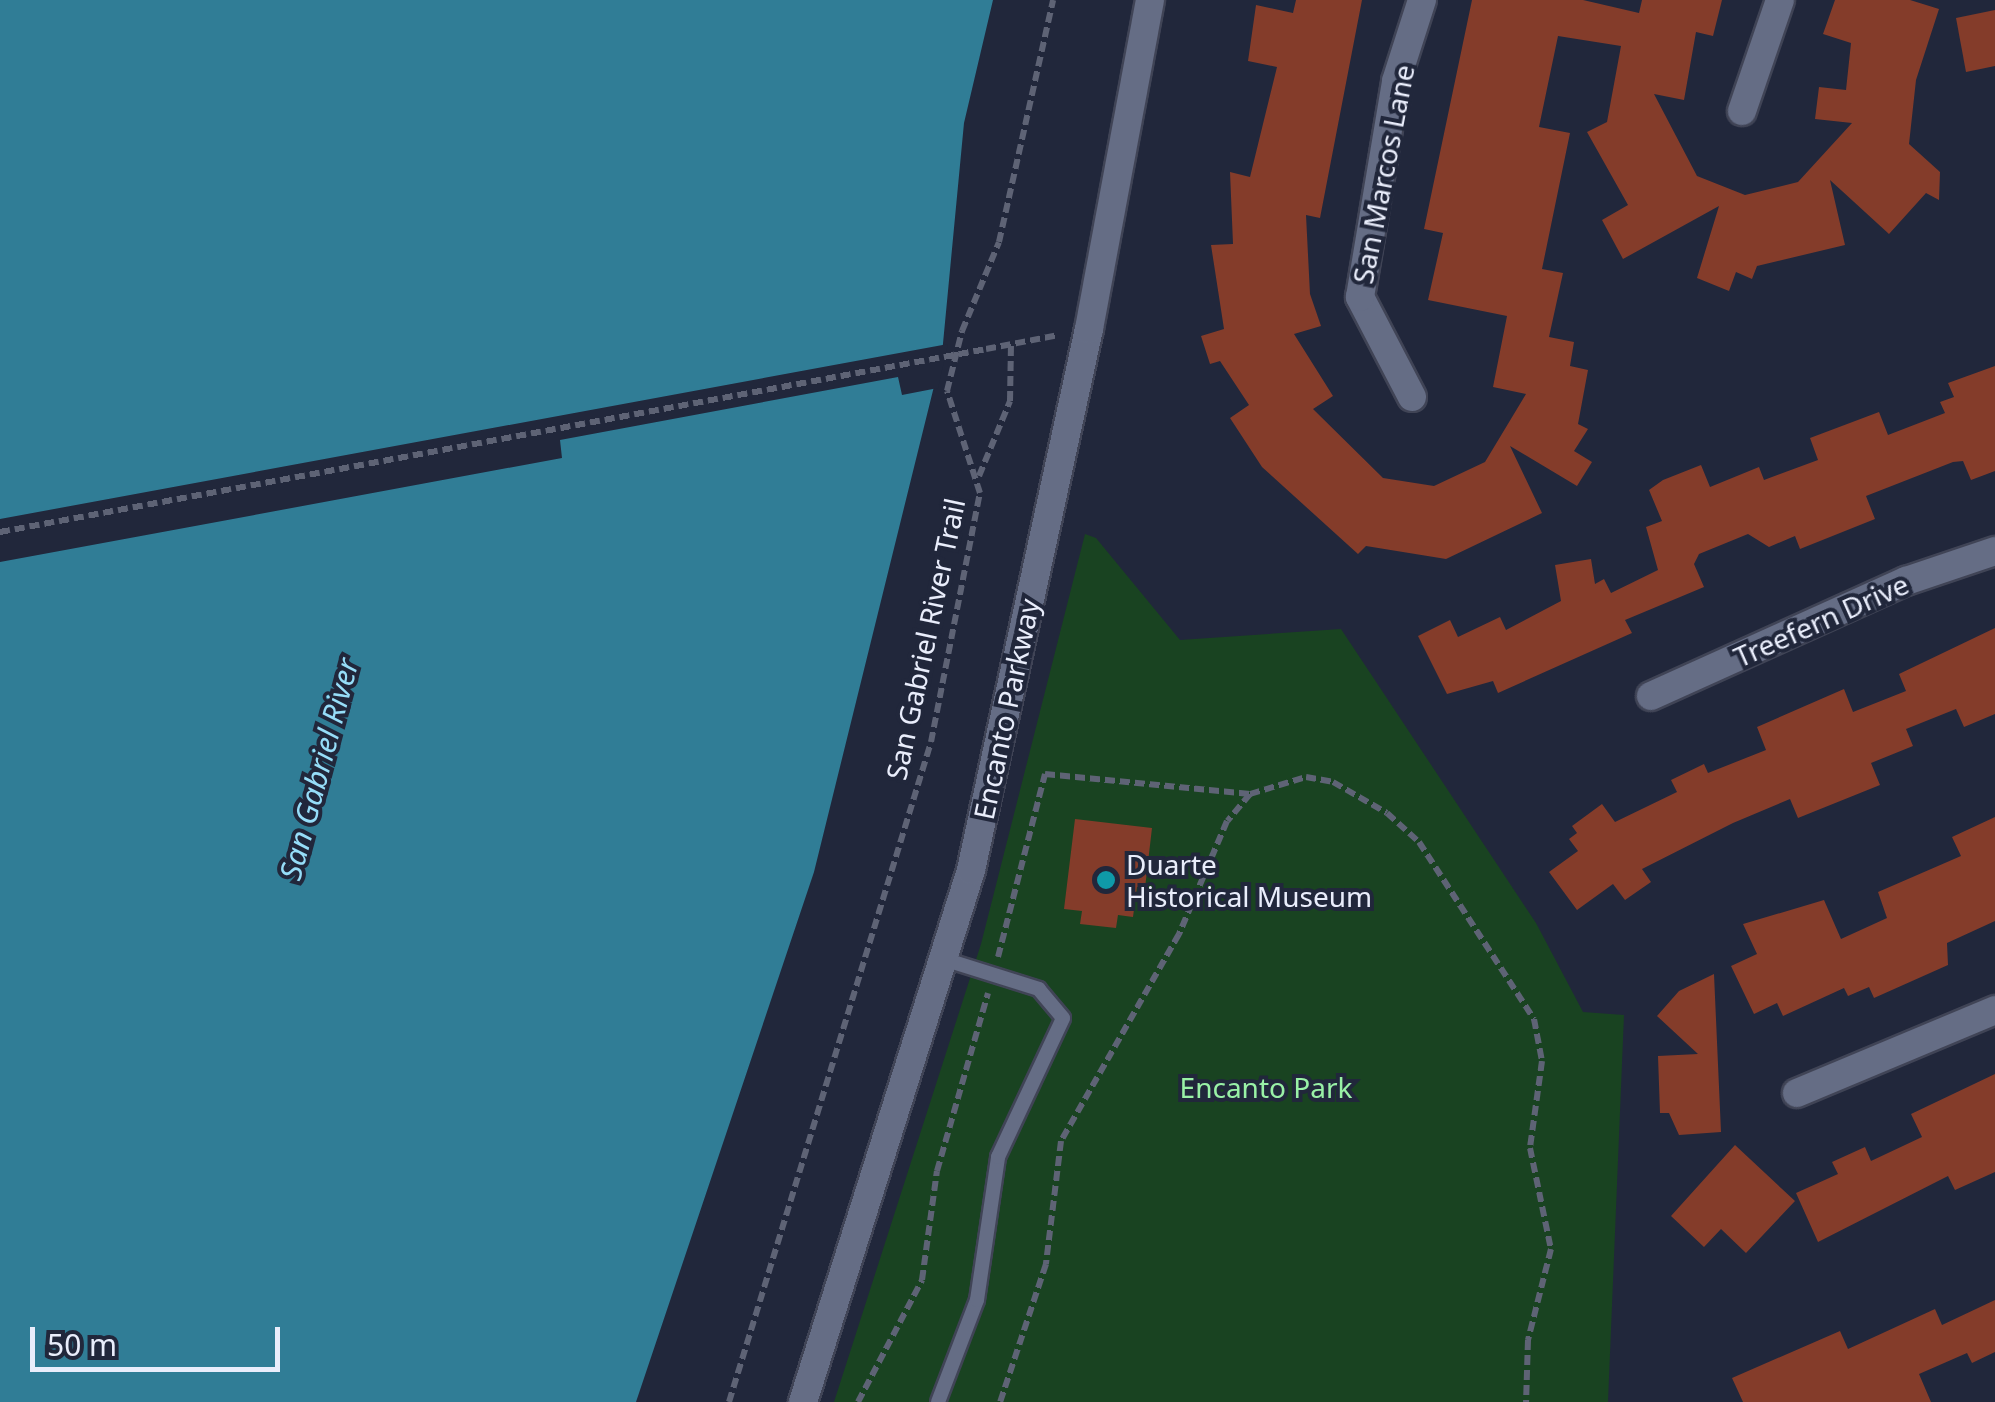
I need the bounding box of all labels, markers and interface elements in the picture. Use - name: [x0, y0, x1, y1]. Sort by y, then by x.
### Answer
- street label: San Marcos Lane: [1345, 62, 1421, 286]
- street label: San Gabriel River Trail: [879, 495, 971, 783]
- street label: Treefern Drive: [1728, 567, 1914, 673]
- street label: Encanto Parkway: [966, 596, 1046, 822]
- water label: San Gabriel River: [272, 654, 366, 884]
- place label: Duarte Historical Museum: [1126, 847, 1372, 913]
- marker: Duarte Historical Museum: [1095, 869, 1117, 891]
- park label: Encanto Park: [1180, 1070, 1352, 1104]
- scale bar: [35, 1307, 285, 1369]
- text: 50 m: [47, 1324, 117, 1365]

